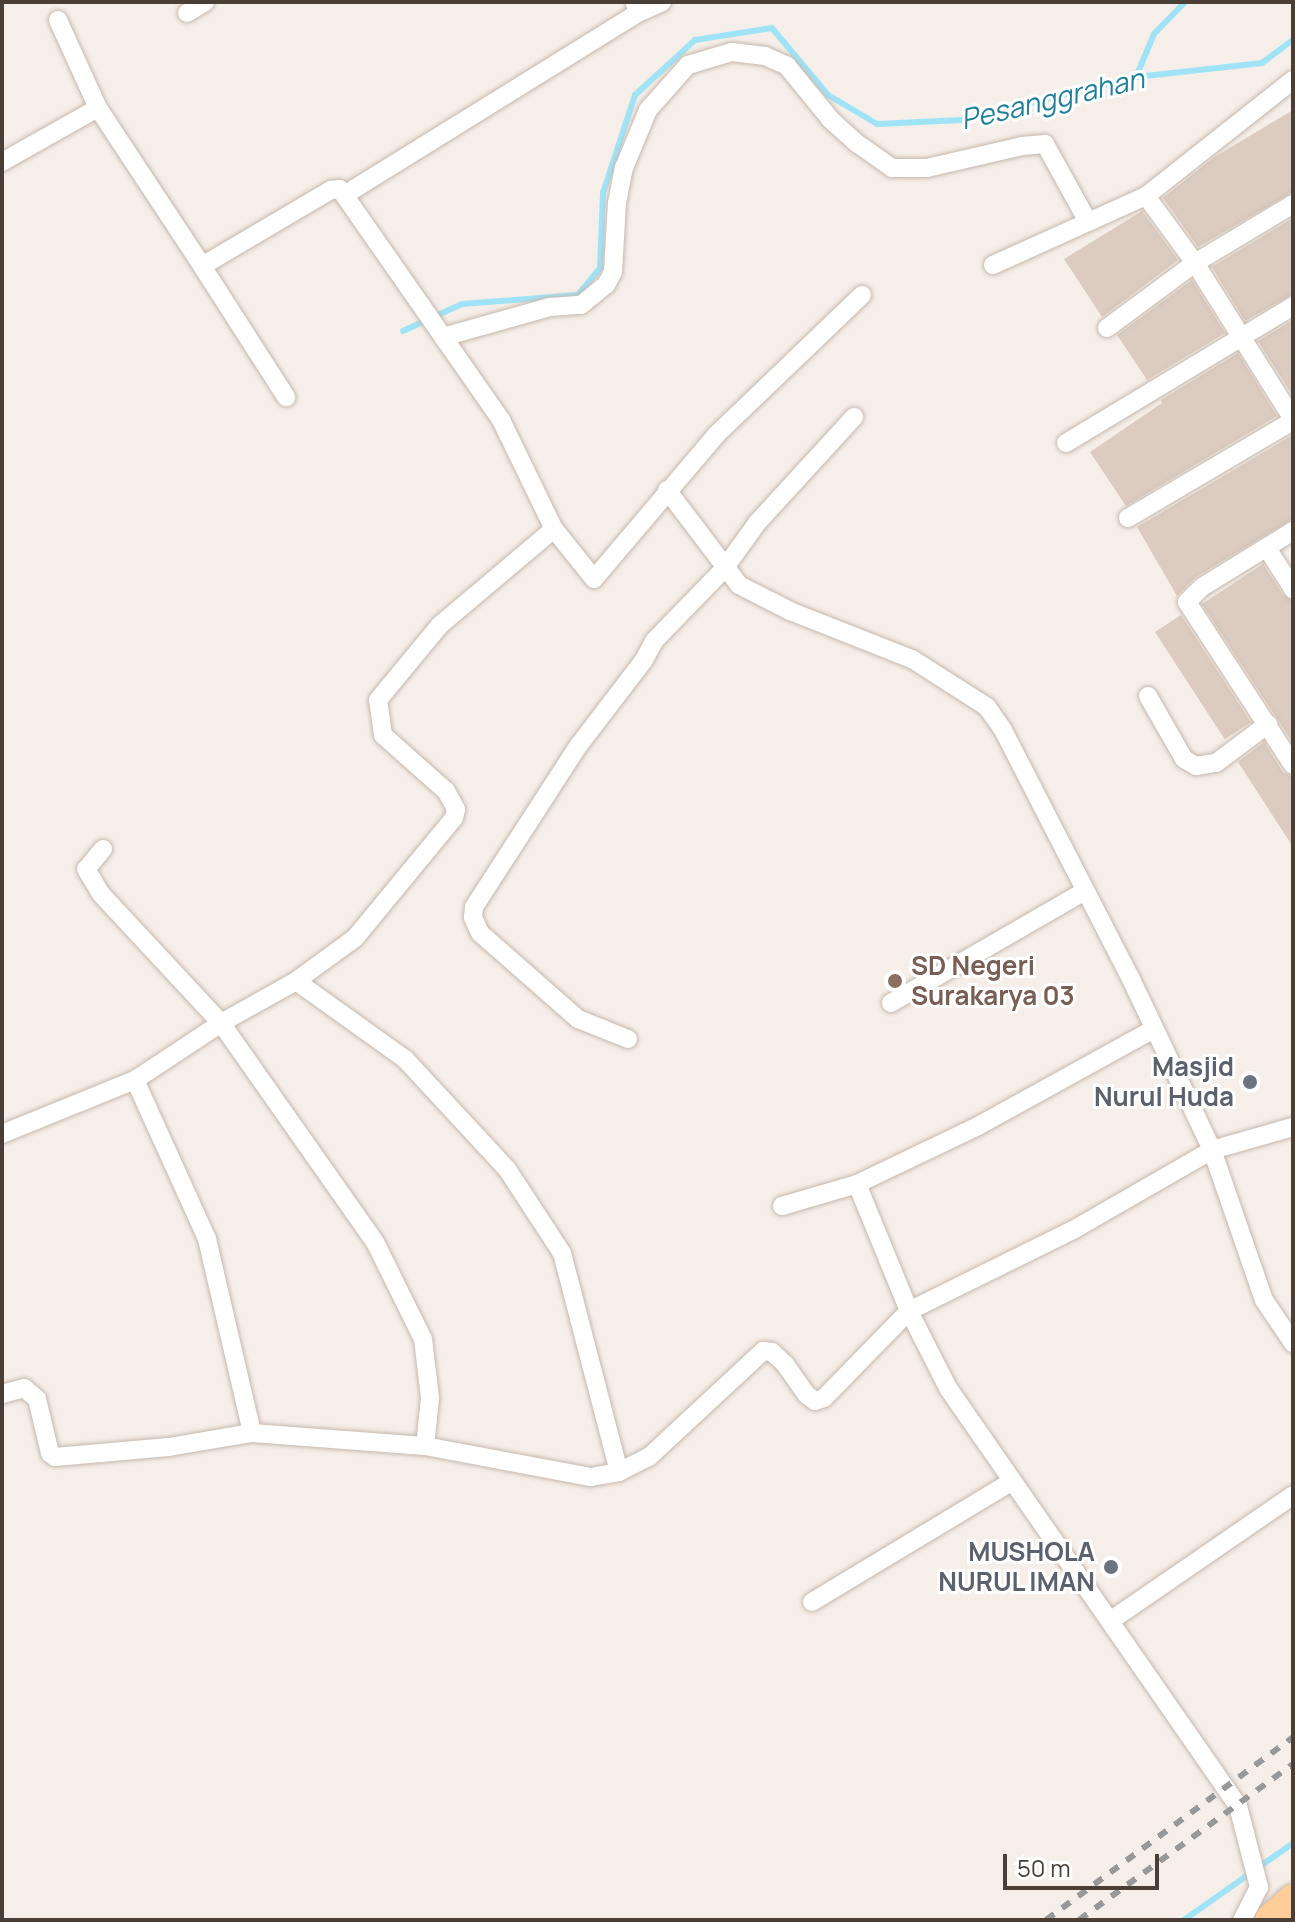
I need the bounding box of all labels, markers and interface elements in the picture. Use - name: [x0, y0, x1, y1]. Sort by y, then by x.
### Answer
- water label: Pesanggrahan: [957, 61, 1147, 135]
- place label: SD Negeri Surakarya 03: [911, 950, 1075, 1012]
- marker: SD Negeri Surakarya 03: [886, 972, 904, 990]
- place label: Masjid Nurul Huda: [1094, 1051, 1234, 1112]
- marker: Masjid Nurul Huda: [1241, 1073, 1259, 1091]
- place label: MUSHOLA NURUL IMAN: [937, 1536, 1095, 1598]
- marker: MUSHOLA NURUL IMAN: [1102, 1558, 1120, 1576]
- scale bar: [1007, 1838, 1163, 1888]
- text: 50 m: [1017, 1851, 1071, 1884]

